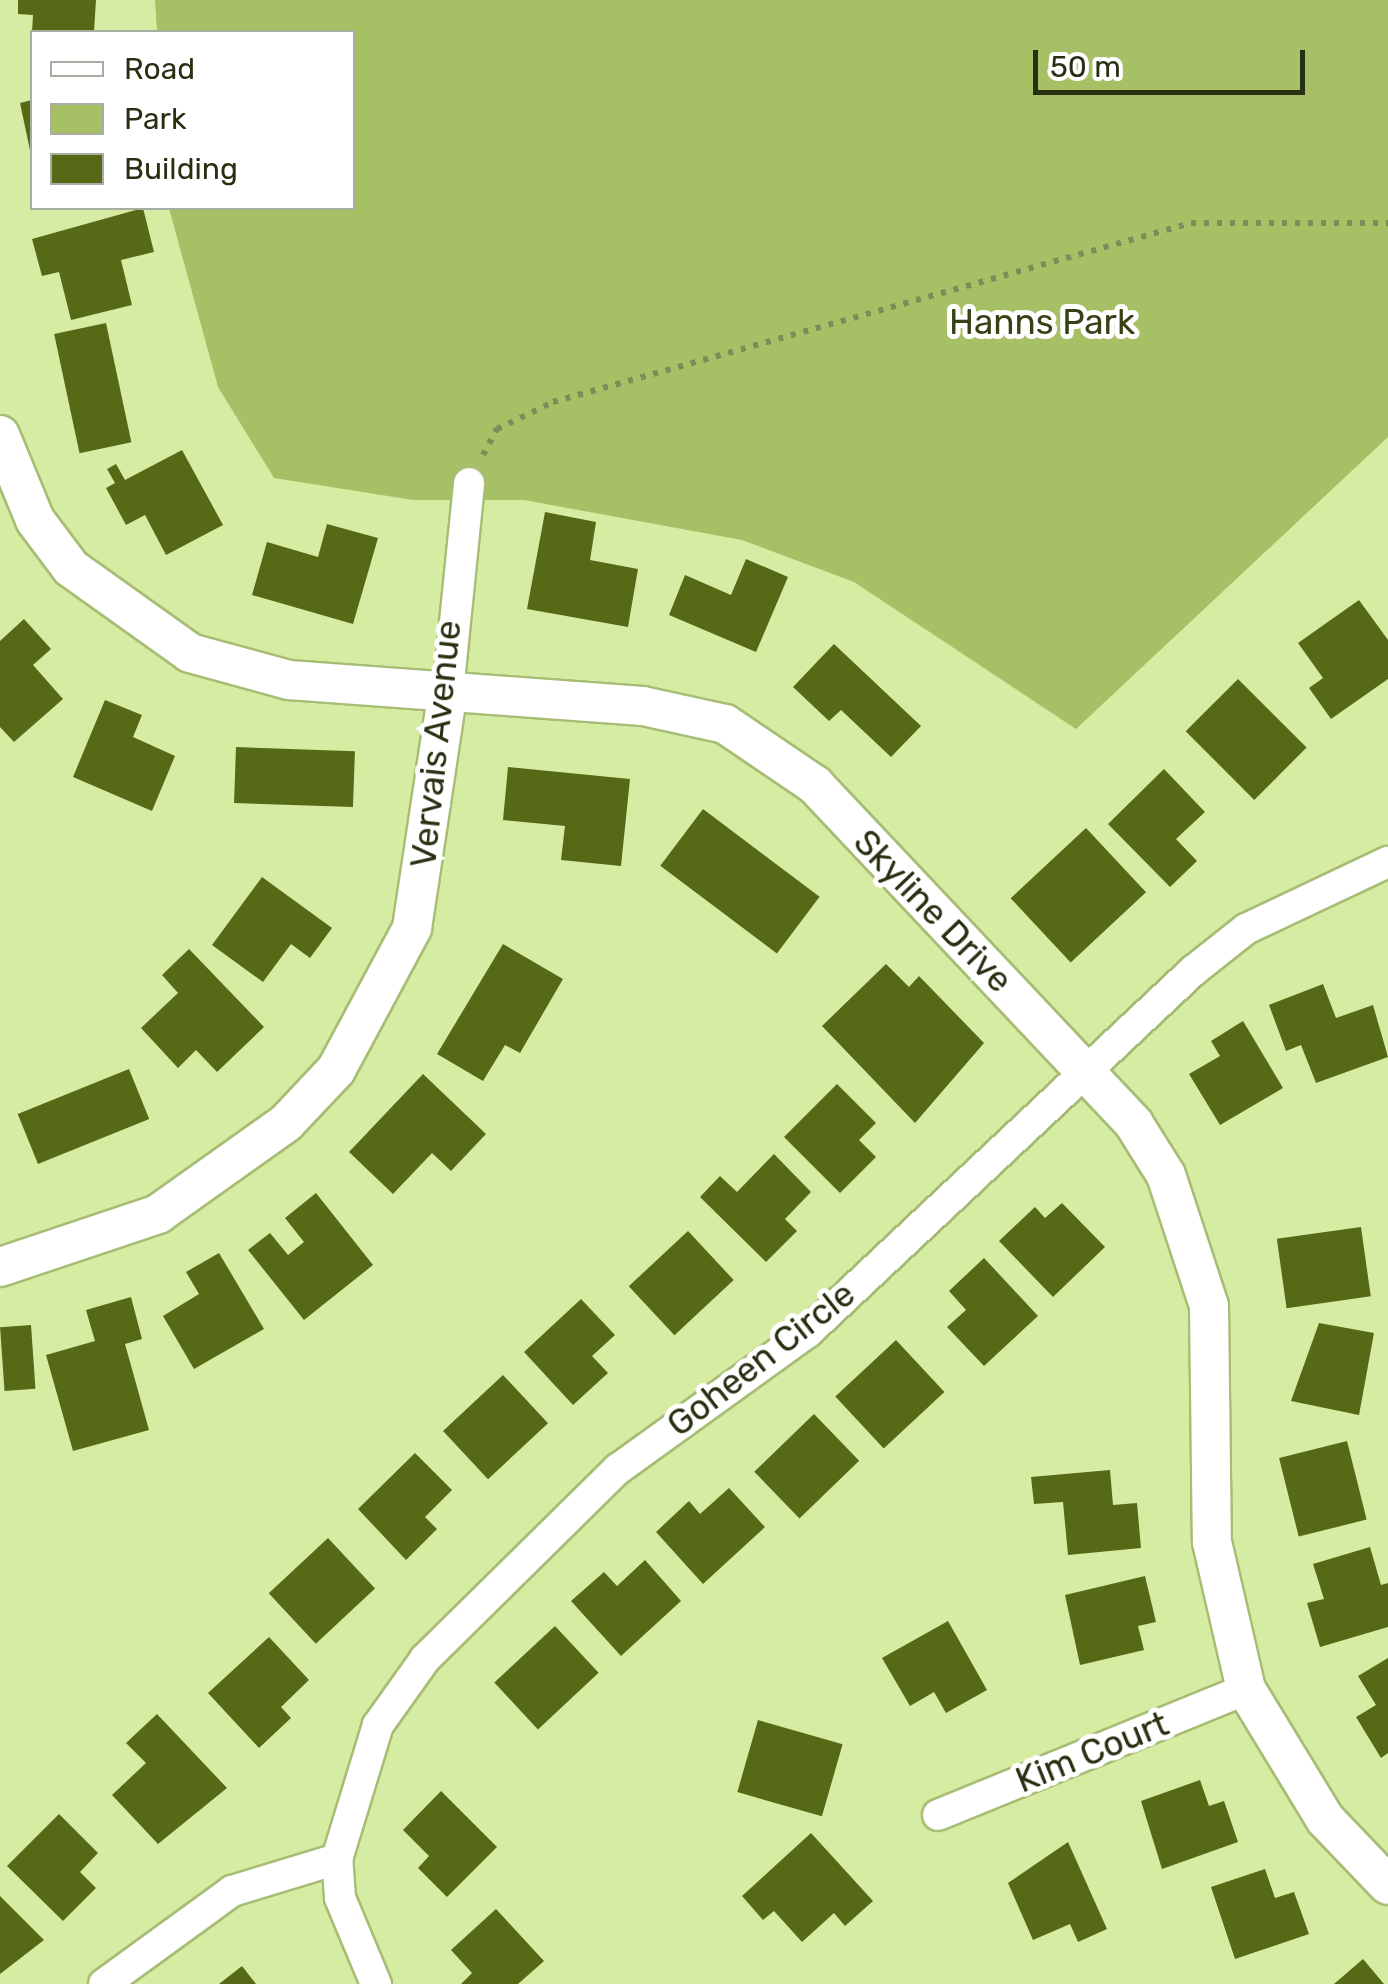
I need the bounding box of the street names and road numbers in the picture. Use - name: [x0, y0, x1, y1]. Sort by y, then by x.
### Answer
- street label: Vervais Avenue: [402, 618, 470, 870]
- street label: Skyline Drive: [845, 821, 1021, 1001]
- street label: Goheen Circle: [659, 1273, 863, 1445]
- street label: Kim Court: [1010, 1702, 1174, 1802]

